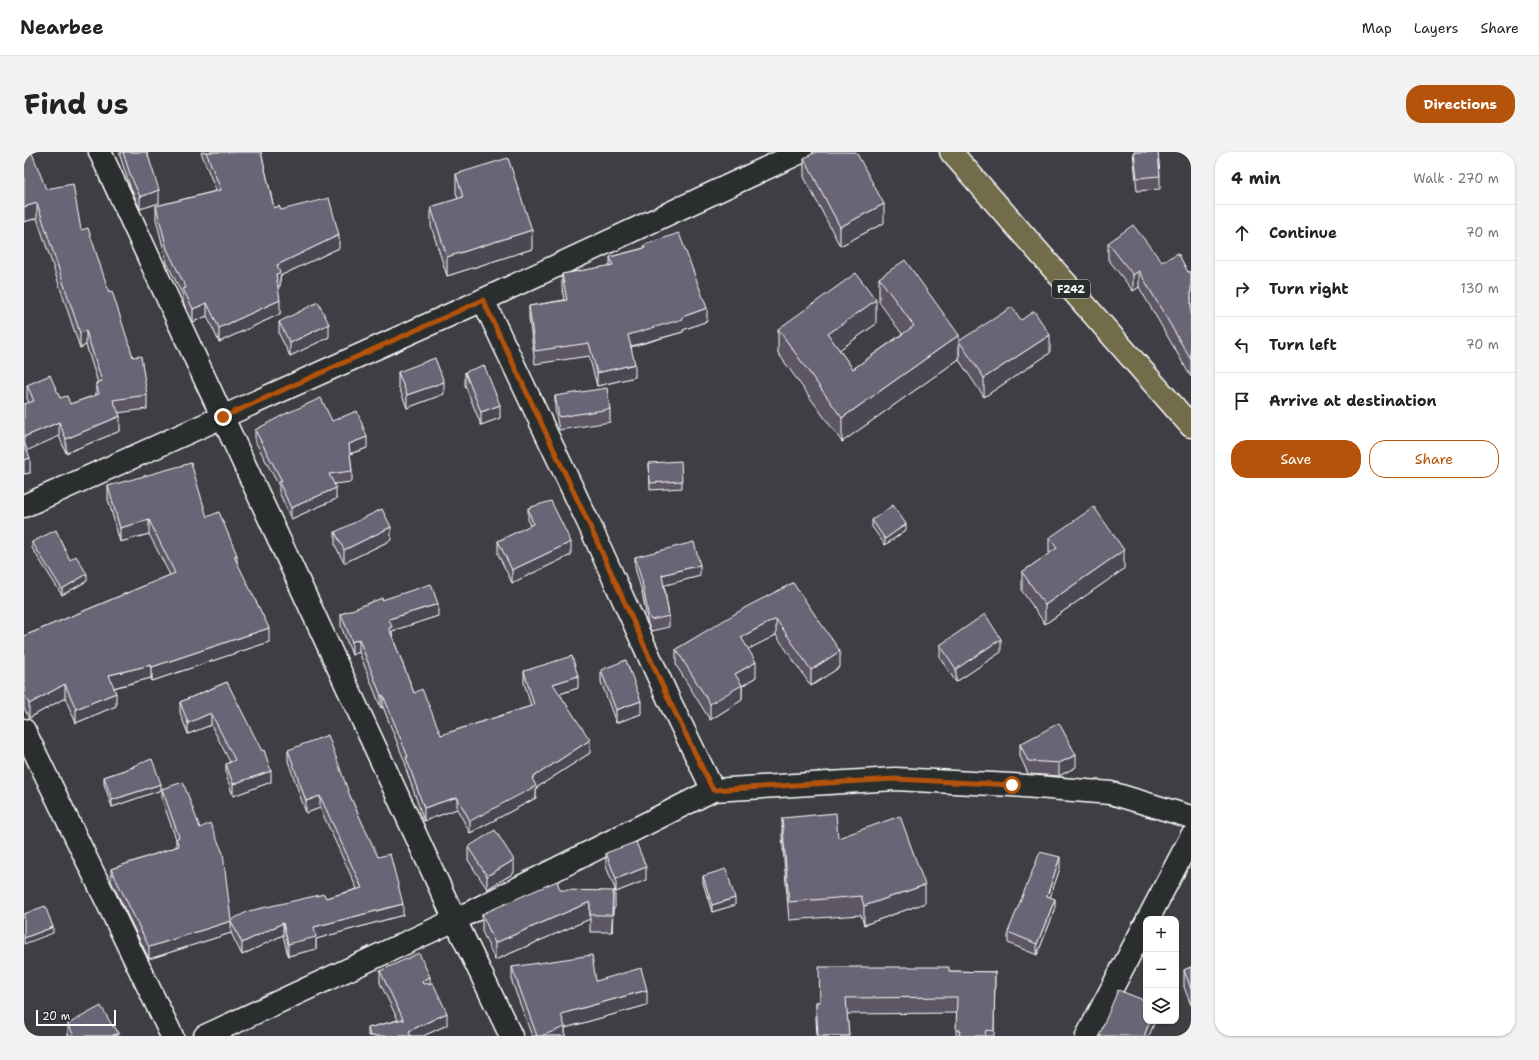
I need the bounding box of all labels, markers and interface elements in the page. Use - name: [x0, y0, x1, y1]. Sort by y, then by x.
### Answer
- text: Nearbee: [20, 15, 104, 40]
- text: Map: [1362, 19, 1392, 37]
- text: Layers: [1414, 19, 1458, 37]
- text: Share: [1480, 19, 1519, 37]
- text: Find us: [24, 85, 129, 123]
- button: Directions: [1406, 85, 1515, 123]
- text: 4 min: [1231, 167, 1281, 189]
- text: Walk · 270 m: [1413, 170, 1499, 187]
- icon: ahead: [1231, 222, 1253, 244]
- text: Continue: [1269, 223, 1337, 243]
- text: 70 m: [1465, 224, 1499, 241]
- icon: right: [1231, 278, 1253, 300]
- text: Turn right: [1269, 279, 1349, 299]
- road number: F242: [1052, 280, 1090, 298]
- text: 130 m: [1461, 280, 1499, 297]
- icon: left: [1231, 334, 1253, 356]
- text: Turn left: [1269, 335, 1337, 355]
- text: 70 m: [1465, 336, 1499, 353]
- icon: arrive: [1231, 390, 1253, 412]
- text: Arrive at destination: [1269, 391, 1437, 411]
- route end: [214, 408, 232, 426]
- button: Save: [1231, 440, 1361, 478]
- button: Share: [1369, 440, 1499, 478]
- route start: [1003, 776, 1021, 794]
- map controls: [1143, 916, 1179, 1024]
- button: +: [1143, 916, 1179, 952]
- button: −: [1143, 952, 1179, 988]
- button: layers: [1143, 988, 1179, 1024]
- scale bar: [36, 1008, 116, 1027]
- text: 20 m: [42, 1009, 70, 1024]

